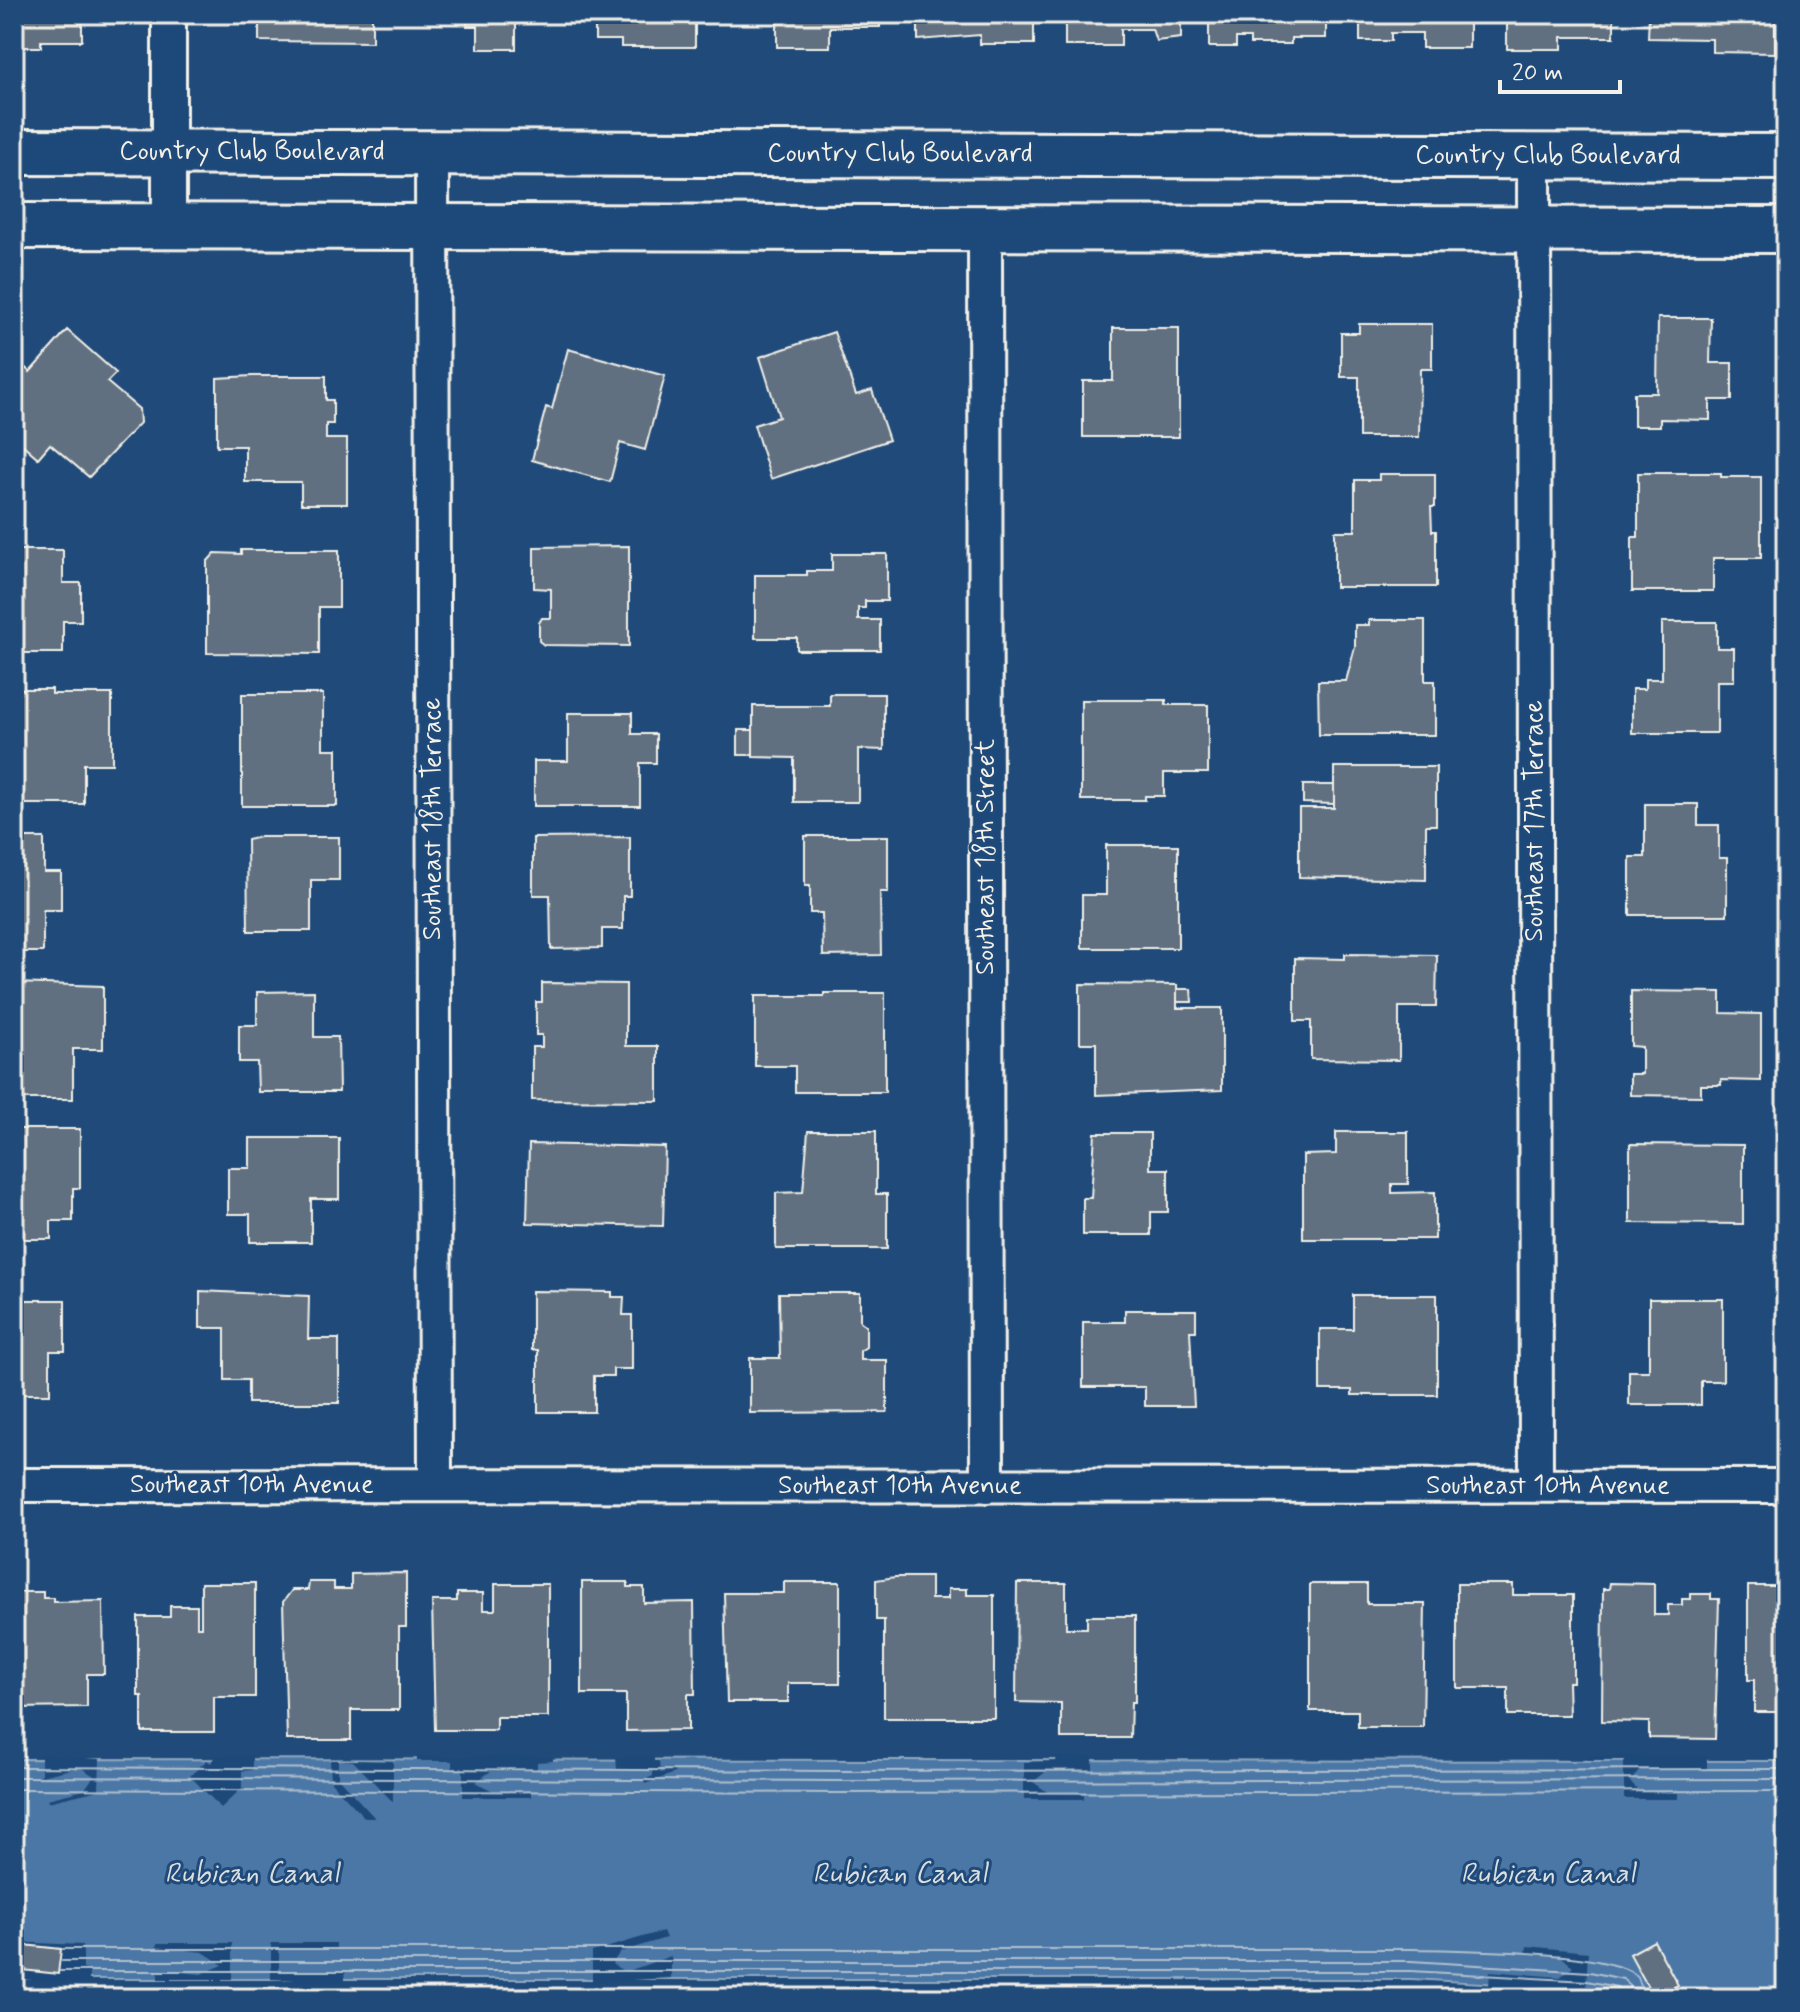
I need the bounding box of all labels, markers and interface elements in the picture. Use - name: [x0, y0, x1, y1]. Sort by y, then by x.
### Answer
- scale bar: [1500, 44, 1620, 94]
- text: 20 m: [1512, 58, 1563, 89]
- street label: Country Club Boulevard: [119, 135, 385, 169]
- street label: Country Club Boulevard: [767, 137, 1033, 171]
- street label: Country Club Boulevard: [1415, 139, 1681, 173]
- street label: Southeast 18th Terrace: [416, 698, 450, 940]
- street label: Southeast 17th Terrace: [1518, 700, 1552, 942]
- street label: Southeast 18th Street: [969, 739, 1003, 975]
- street label: Southeast 10th Avenue: [130, 1468, 374, 1502]
- street label: Southeast 10th Avenue: [778, 1469, 1022, 1503]
- street label: Southeast 10th Avenue: [1426, 1469, 1670, 1503]
- water label: Rubican Canal: [165, 1856, 342, 1893]
- water label: Rubican Canal: [813, 1856, 990, 1893]
- water label: Rubican Canal: [1461, 1856, 1638, 1893]

